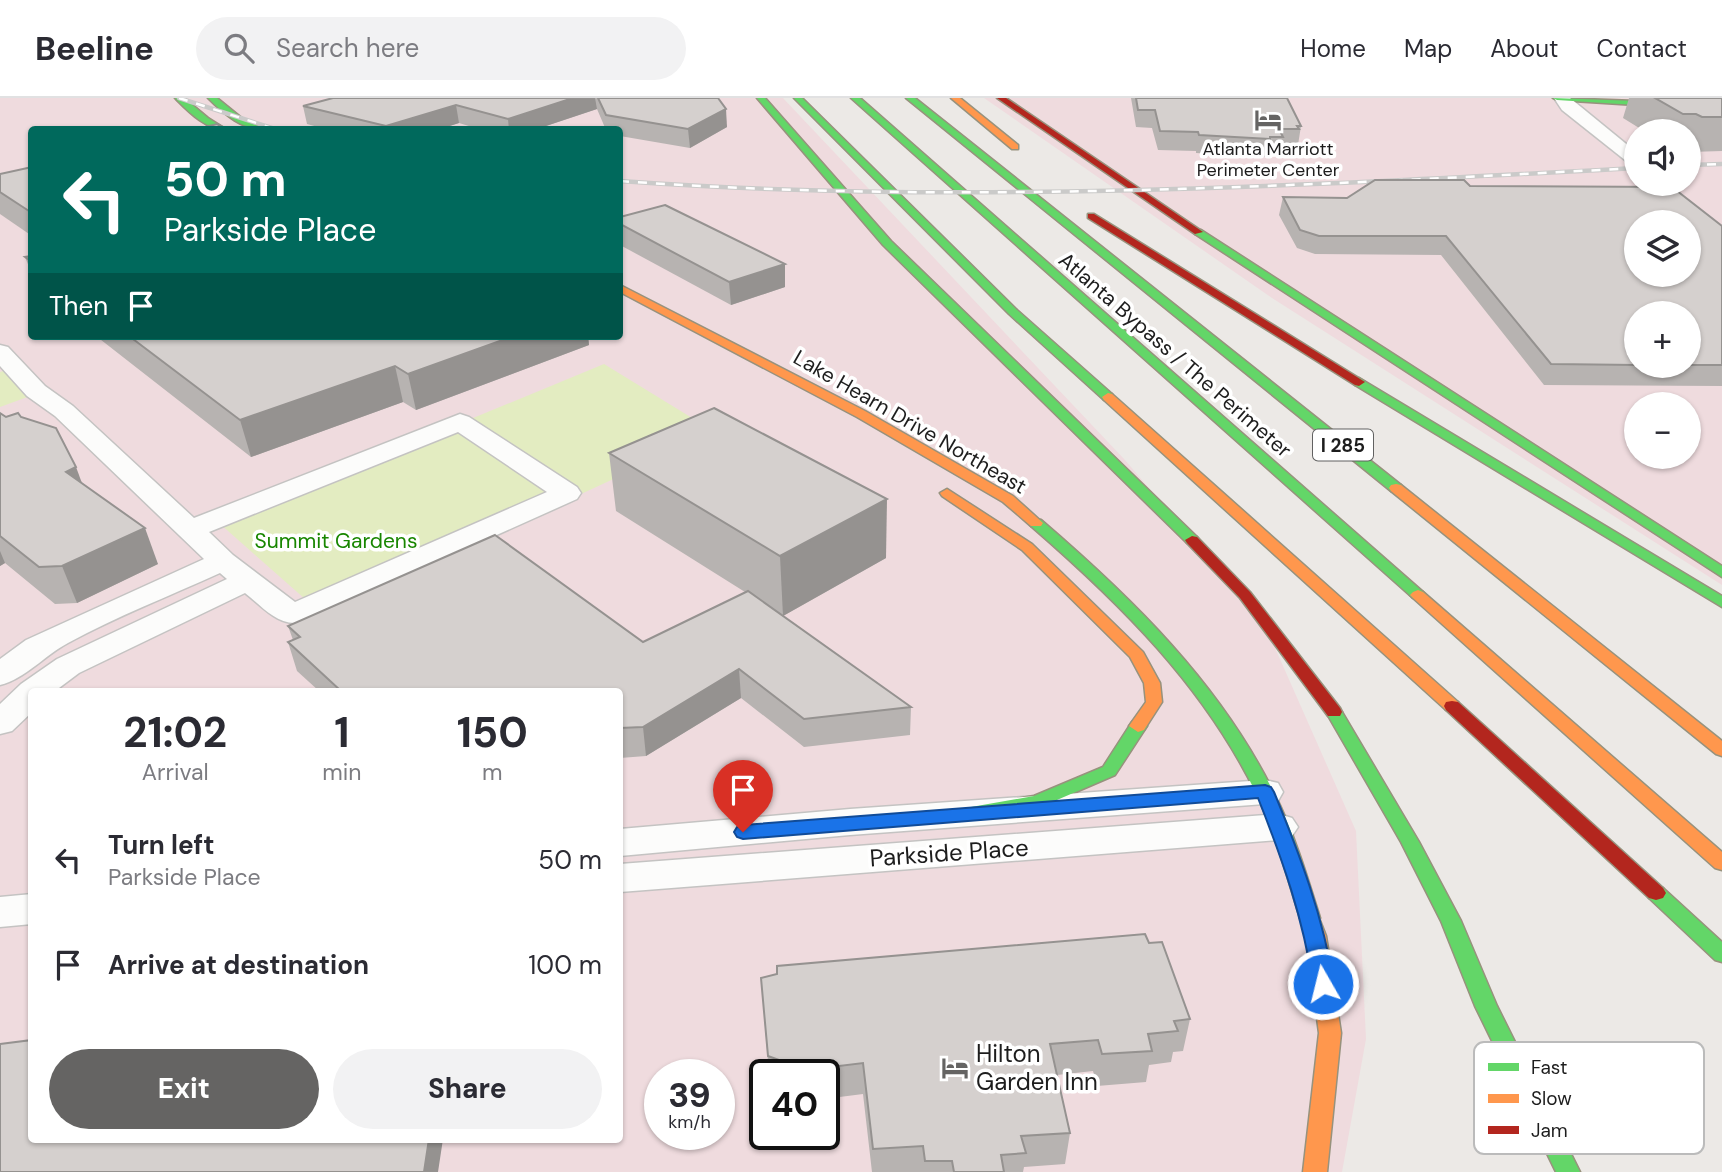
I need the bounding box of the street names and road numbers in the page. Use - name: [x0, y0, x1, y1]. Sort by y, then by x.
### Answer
- street label: Atlanta Bypass / The Perimeter: [1053, 246, 1297, 464]
- street label: Lake Hearn Drive Northeast: [788, 344, 1032, 500]
- road number: I 285: [1313, 430, 1373, 460]
- street label: Parkside Place: [868, 831, 1029, 874]

